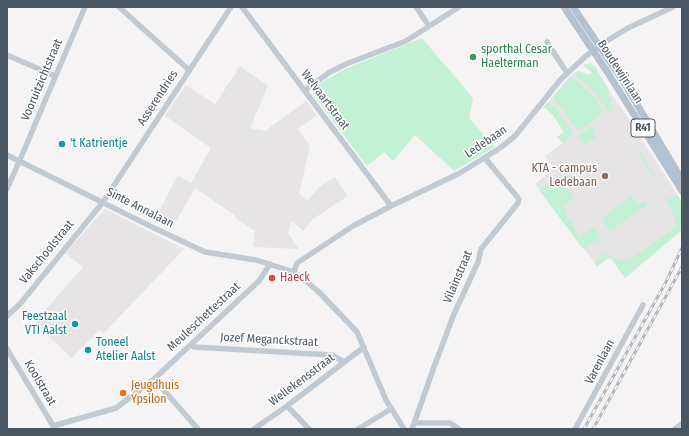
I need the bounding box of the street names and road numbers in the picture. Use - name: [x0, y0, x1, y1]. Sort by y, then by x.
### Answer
- street label: Vooruitzichtstraat: [18, 37, 66, 123]
- street label: Boudewijnlaan: [594, 38, 646, 106]
- street label: Welvaartstraat: [298, 67, 352, 133]
- street label: Asserendries: [135, 68, 181, 128]
- road number: R41: [631, 119, 655, 137]
- street label: Ledebaan: [462, 123, 510, 161]
- street label: Sinte Annalaan: [104, 185, 176, 231]
- street label: Vakschoolstraat: [17, 217, 77, 287]
- street label: Vilainstraat: [440, 248, 476, 306]
- street label: Meuleschettestraat: [165, 280, 243, 354]
- street label: Jozef Meganckstraat: [220, 330, 318, 350]
- street label: Varenlaan: [582, 337, 618, 387]
- street label: Wellekensstraat: [266, 351, 338, 409]
- street label: Koolstraat: [21, 358, 59, 408]

